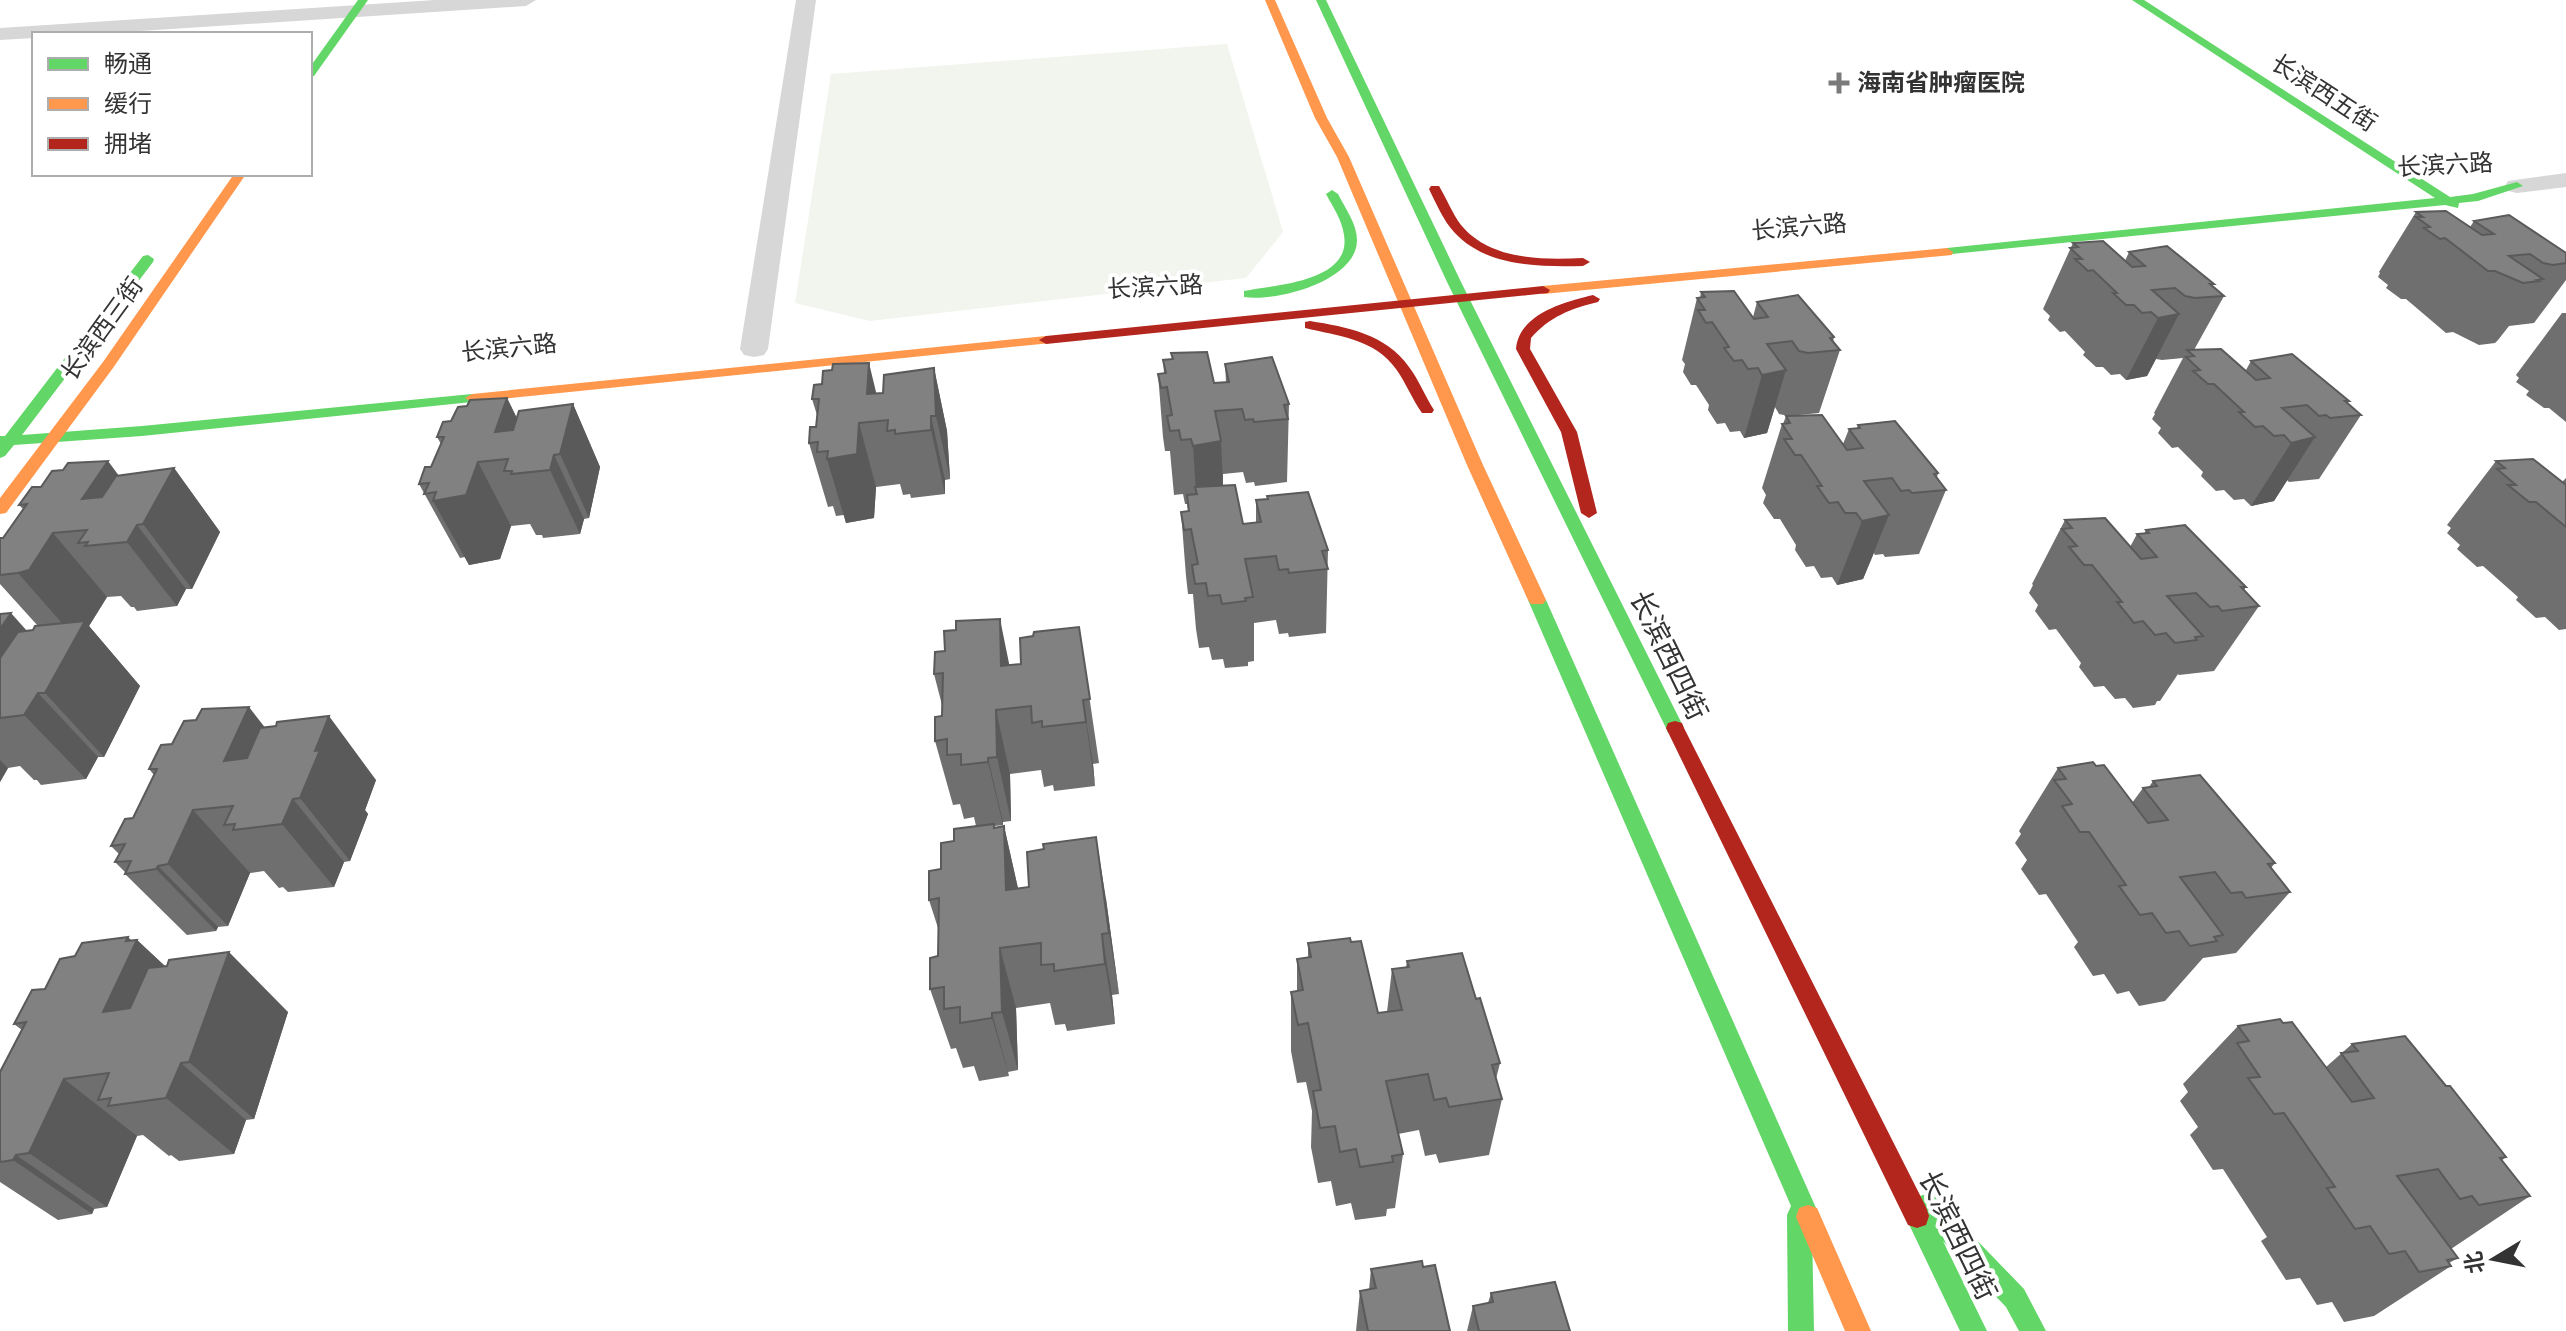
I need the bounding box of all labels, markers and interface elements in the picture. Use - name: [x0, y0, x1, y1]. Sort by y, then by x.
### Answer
- legend: [32, 32, 312, 176]
- street label: 长滨西五街: [2267, 47, 2383, 137]
- text: 畅通: [104, 48, 152, 77]
- place label: 海南省肿瘤医院: [1857, 67, 2025, 96]
- marker: 海南省肿瘤医院: [1828, 72, 1850, 94]
- text: 缓行: [104, 88, 152, 117]
- text: 拥堵: [104, 128, 152, 157]
- street label: 长滨六路: [2396, 147, 2494, 180]
- street label: 长滨六路: [1750, 207, 1848, 244]
- street label: 长滨六路: [1106, 269, 1204, 302]
- street label: 长滨西三街: [54, 271, 148, 385]
- street label: 长滨六路: [460, 327, 558, 366]
- street label: 长滨西四街: [1624, 584, 1716, 725]
- street label: 长滨西四街: [1913, 1164, 2005, 1305]
- north arrow: [2454, 1219, 2534, 1299]
- text: 北: [2459, 1250, 2488, 1276]

